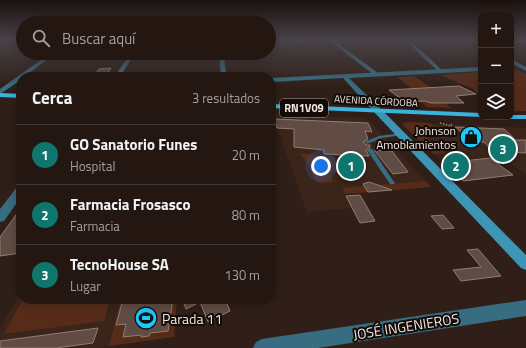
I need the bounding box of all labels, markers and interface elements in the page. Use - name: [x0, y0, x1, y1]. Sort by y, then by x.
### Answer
- map controls: [478, 12, 514, 120]
- button: +: [478, 12, 514, 48]
- search box: [16, 16, 276, 60]
- icon: search: [30, 27, 52, 49]
- text: Buscar aquí: [62, 27, 135, 50]
- button: −: [478, 48, 514, 84]
- button: layers: [478, 84, 514, 120]
- text: Cerca: [32, 85, 72, 111]
- text: 3 resultados: [192, 88, 260, 108]
- street label: AVENIDA CÓRDOBA: [334, 91, 418, 111]
- road number: RN1V09: [280, 99, 328, 117]
- place label: Johnson Amoblamientos: [376, 121, 456, 154]
- shop icon: Johnson Amoblamientos: [458, 124, 484, 150]
- text: GO Sanatorio Funes: [70, 133, 197, 156]
- pin: 3: [490, 134, 516, 164]
- text: 1: [41, 145, 49, 165]
- text: 20 m: [232, 145, 260, 165]
- pin: 1: [338, 151, 364, 181]
- pin: 2: [443, 151, 469, 181]
- text: Hospital: [70, 156, 115, 176]
- your location: [311, 156, 331, 176]
- text: Farmacia Frosasco: [70, 193, 190, 216]
- text: 2: [41, 205, 49, 225]
- text: 80 m: [232, 205, 260, 225]
- text: Farmacia: [70, 216, 120, 236]
- text: TecnoHouse SA: [70, 253, 169, 276]
- text: 3: [41, 265, 49, 285]
- text: 130 m: [224, 265, 260, 285]
- text: Lugar: [70, 276, 101, 296]
- sports icon: Parada 11: [133, 305, 159, 331]
- street label: JOSÉ INGENIEROS: [351, 307, 461, 345]
- place label: Parada 11: [162, 308, 222, 329]

